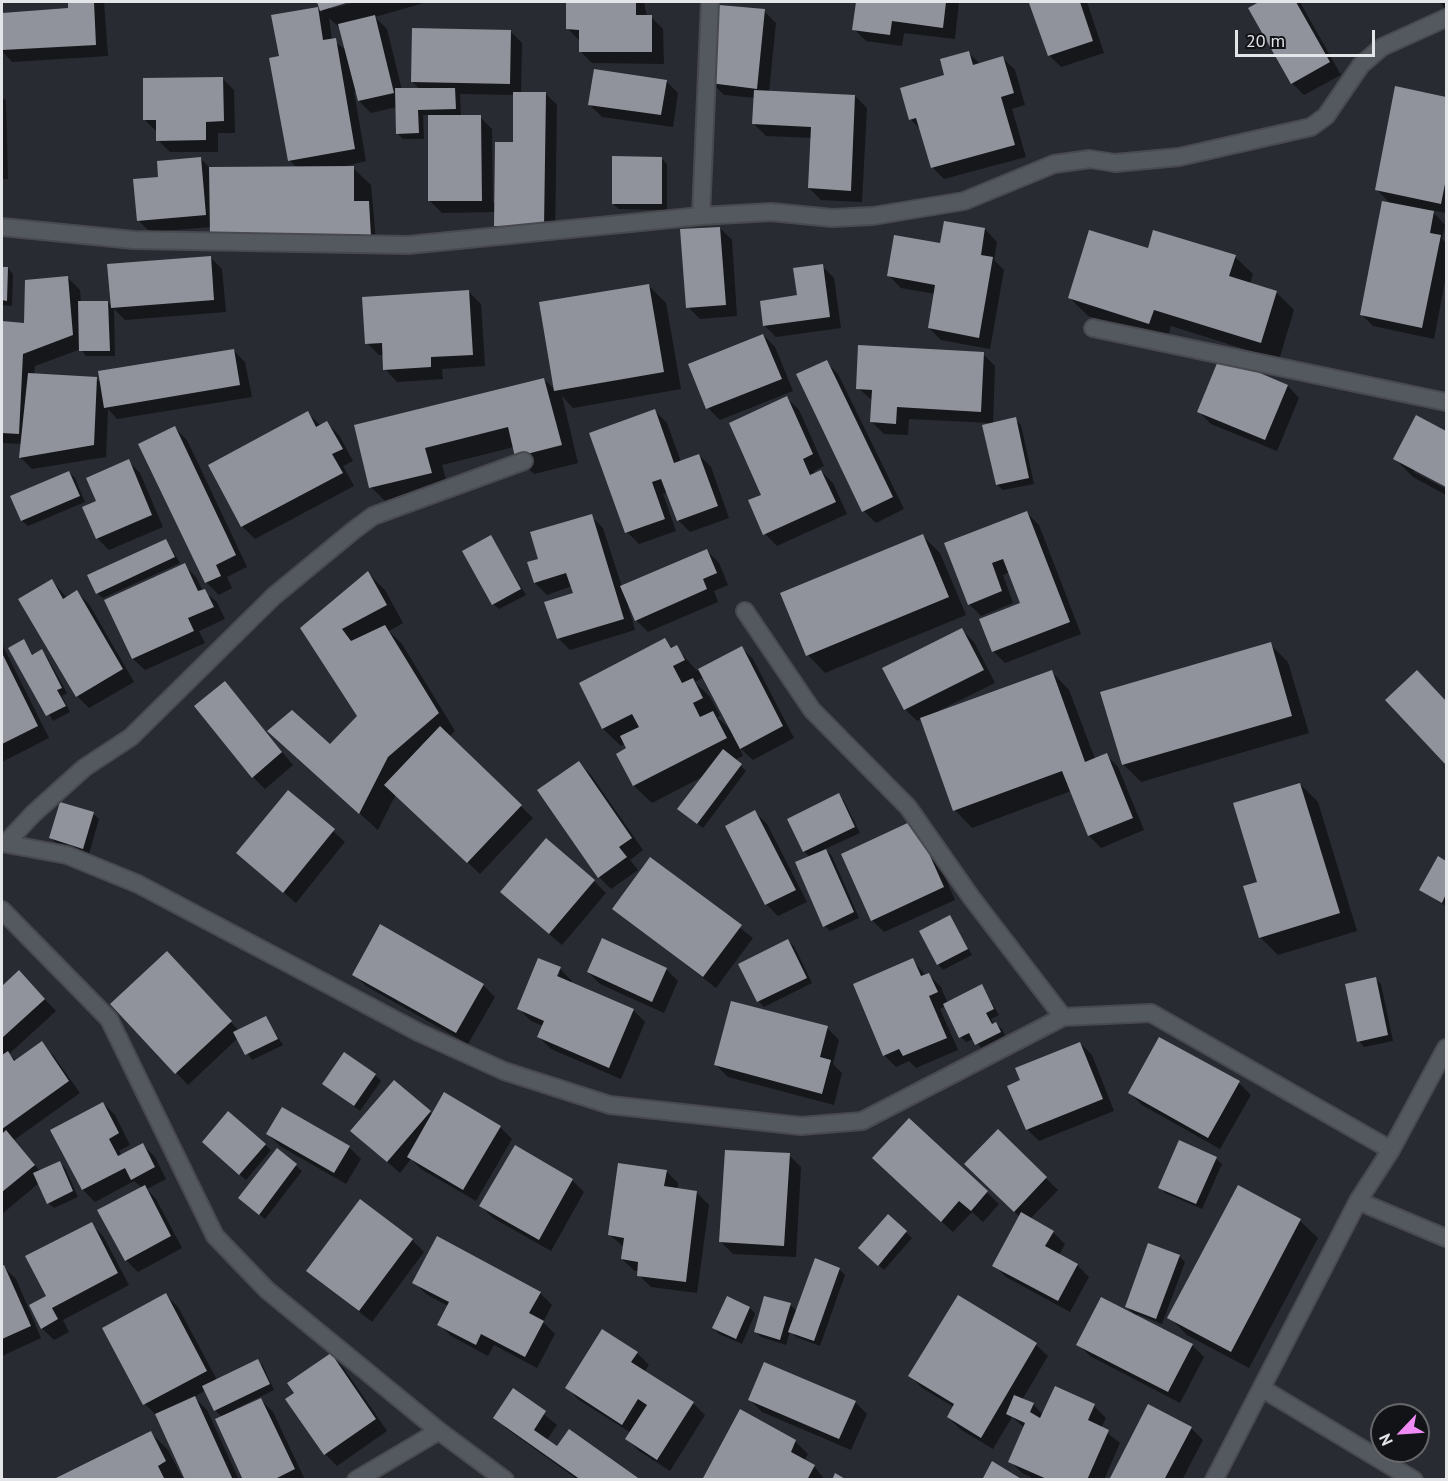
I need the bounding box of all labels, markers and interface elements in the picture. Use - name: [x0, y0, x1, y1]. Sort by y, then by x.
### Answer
- scale bar: [1238, 18, 1378, 56]
- text: 20 m: [1246, 29, 1285, 52]
- north arrow: [1370, 1403, 1430, 1463]
- text: N: [1374, 1431, 1397, 1449]

